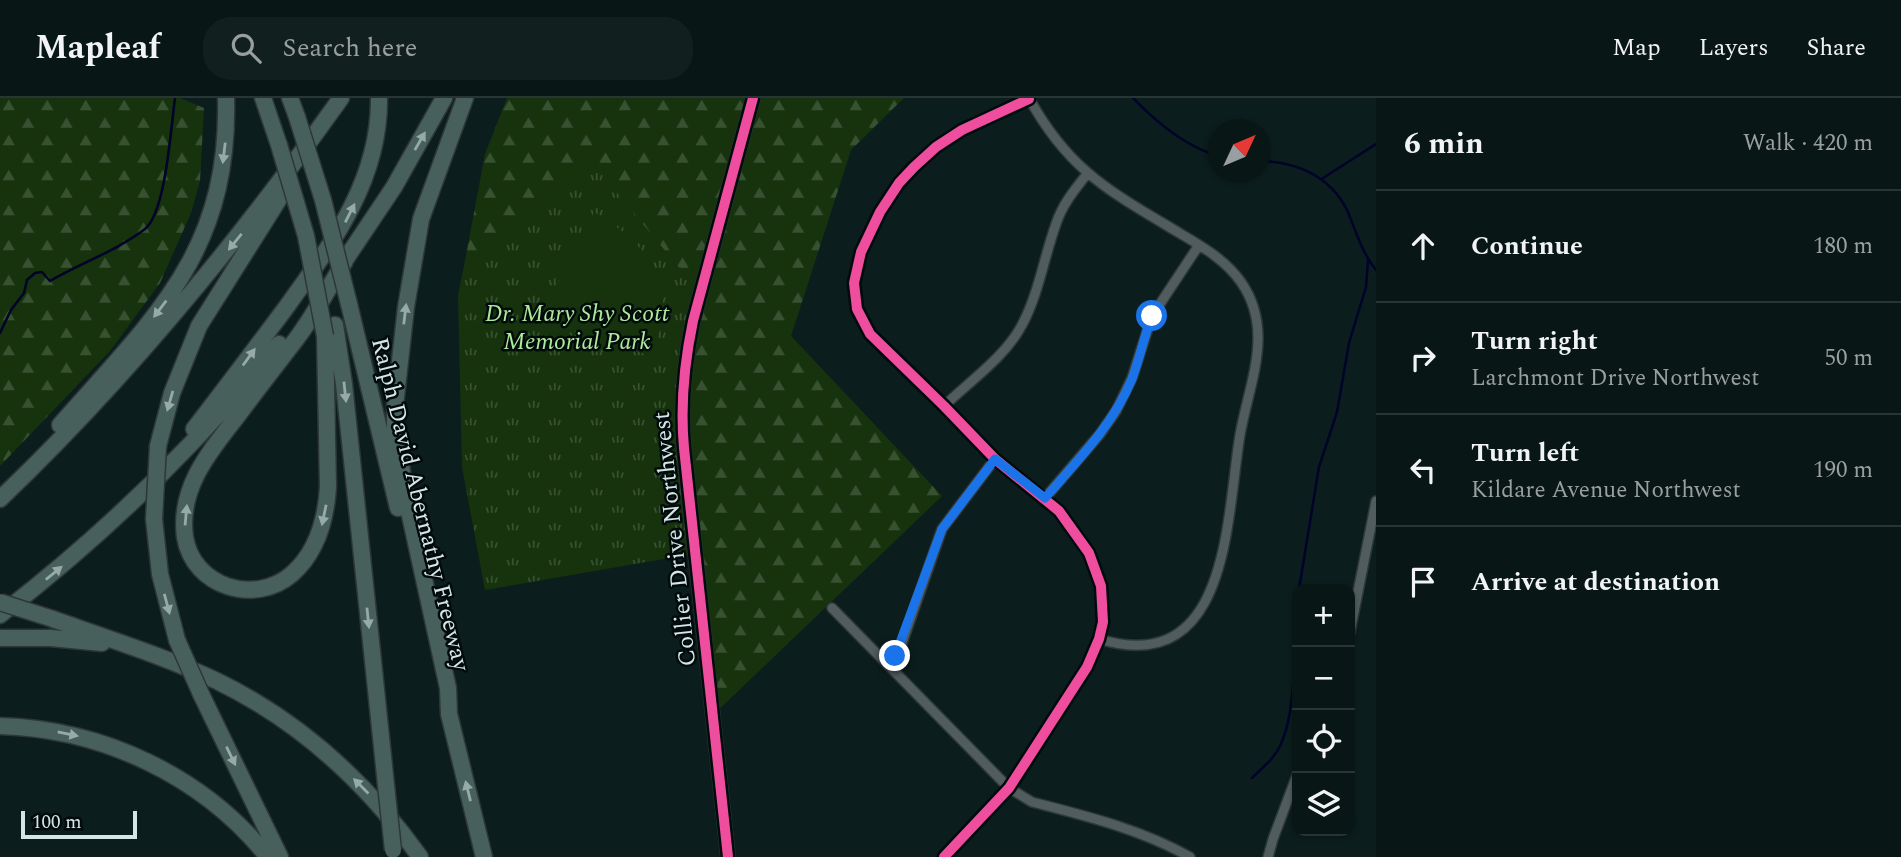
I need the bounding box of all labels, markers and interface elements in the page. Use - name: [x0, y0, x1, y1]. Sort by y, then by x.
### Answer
- search box: [203, 17, 693, 80]
- text: Mapleaf: [35, 23, 161, 73]
- text: Search here: [283, 28, 417, 68]
- icon: search: [227, 29, 265, 67]
- text: Map: [1612, 30, 1661, 66]
- text: Layers: [1699, 30, 1769, 66]
- text: Share: [1807, 30, 1866, 66]
- north arrow: [1208, 119, 1271, 182]
- text: 6 min: [1404, 121, 1484, 167]
- text: Walk · 420 m: [1743, 126, 1873, 161]
- one-way arrow: [414, 132, 426, 151]
- one-way arrow: [219, 142, 230, 164]
- one-way arrow: [344, 203, 355, 223]
- text: Continue: [1471, 226, 1583, 266]
- icon: ahead: [1404, 227, 1442, 265]
- text: 180 m: [1813, 229, 1873, 264]
- one-way arrow: [228, 233, 243, 250]
- park label: Dr. Mary Shy Scott Memorial Park: [485, 296, 669, 360]
- one-way arrow: [153, 300, 167, 318]
- route start: [1136, 300, 1167, 331]
- one-way arrow: [400, 303, 411, 325]
- text: Turn right: [1471, 321, 1598, 361]
- street label: Ralph David Abernathy Freeway: [361, 334, 479, 676]
- icon: right: [1404, 339, 1442, 377]
- text: 50 m: [1824, 341, 1873, 376]
- one-way arrow: [242, 348, 256, 366]
- text: Larchmont Drive Northwest: [1471, 361, 1759, 396]
- one-way arrow: [339, 381, 350, 403]
- one-way arrow: [164, 391, 174, 412]
- street label: Collier Drive Northwest: [644, 410, 706, 668]
- text: Turn left: [1471, 433, 1579, 473]
- icon: left: [1404, 451, 1442, 489]
- text: 190 m: [1813, 453, 1873, 488]
- text: Kildare Avenue Northwest: [1471, 473, 1741, 508]
- one-way arrow: [181, 503, 192, 525]
- one-way arrow: [318, 505, 329, 527]
- text: Arrive at destination: [1471, 562, 1720, 602]
- icon: arrive: [1404, 563, 1442, 601]
- one-way arrow: [45, 566, 62, 581]
- map controls: [1292, 584, 1355, 836]
- button: +: [1292, 584, 1355, 647]
- one-way arrow: [162, 593, 173, 615]
- one-way arrow: [362, 608, 373, 630]
- route end: [879, 640, 910, 671]
- button: −: [1292, 647, 1355, 710]
- button: locate: [1292, 710, 1355, 773]
- one-way arrow: [57, 729, 79, 740]
- one-way arrow: [225, 746, 237, 766]
- button: layers: [1292, 773, 1355, 836]
- one-way arrow: [352, 777, 369, 794]
- one-way arrow: [462, 780, 473, 802]
- scale bar: [21, 808, 136, 840]
- text: 100 m: [32, 808, 82, 837]

